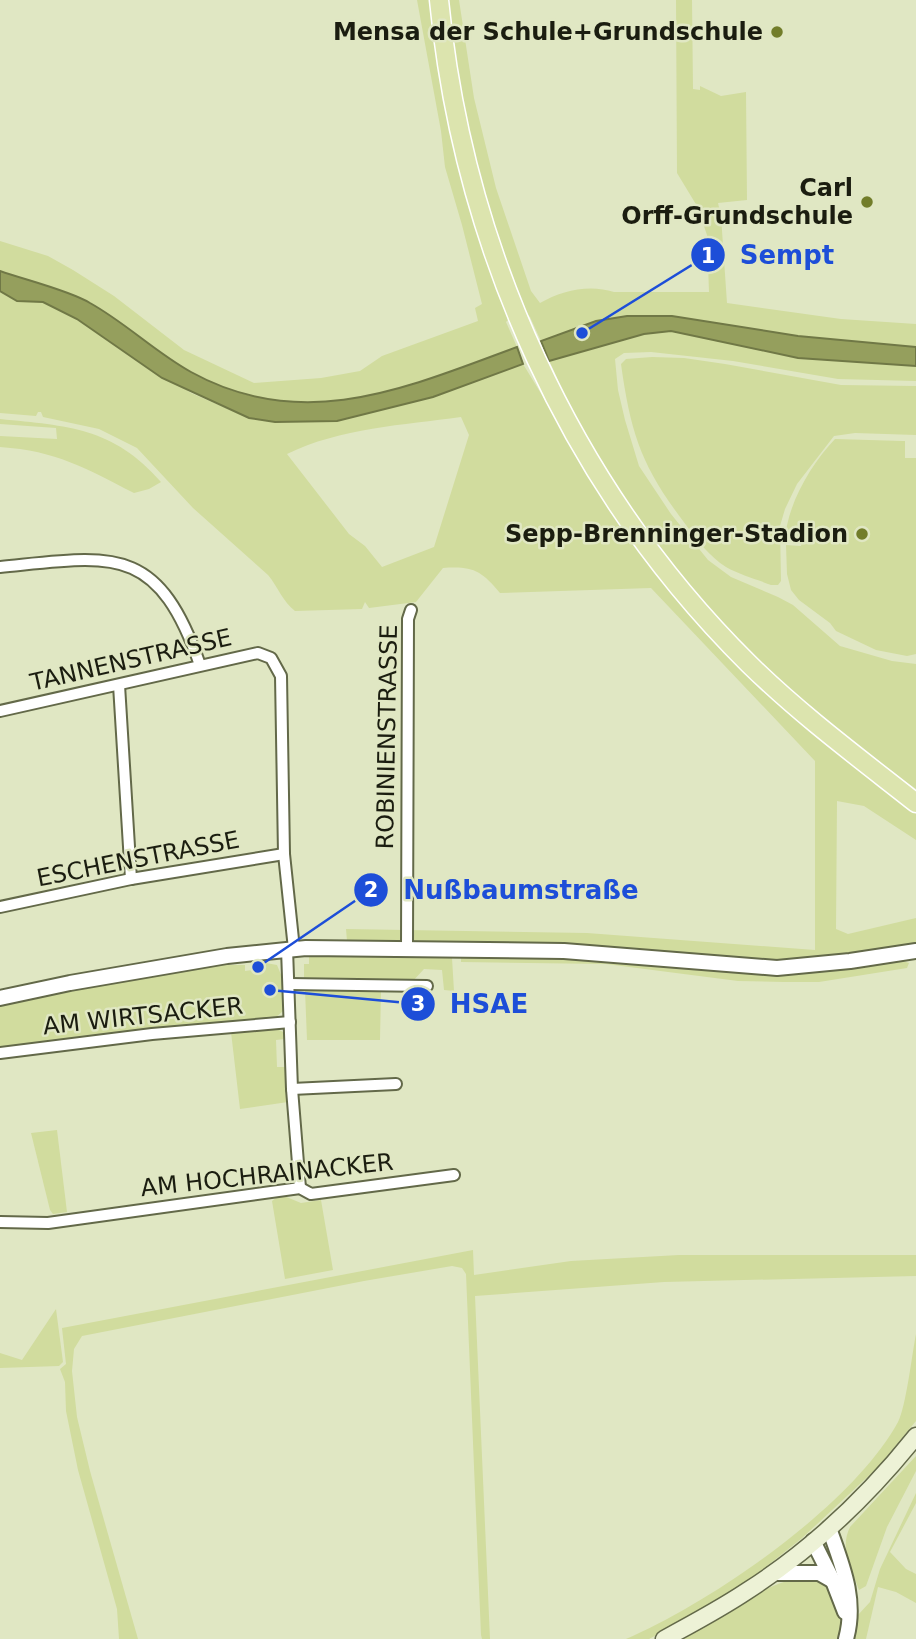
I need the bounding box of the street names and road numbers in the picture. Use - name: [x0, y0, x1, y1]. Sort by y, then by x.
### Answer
- street label: TANNENSTRASSE: [27, 623, 234, 697]
- street label: ROBINIENSTRASSE: [371, 624, 403, 850]
- street label: ESCHENSTRASSE: [34, 826, 242, 892]
- street label: AM WIRTSACKER: [42, 992, 244, 1040]
- street label: AM HOCHRAINACKER: [139, 1148, 395, 1202]

